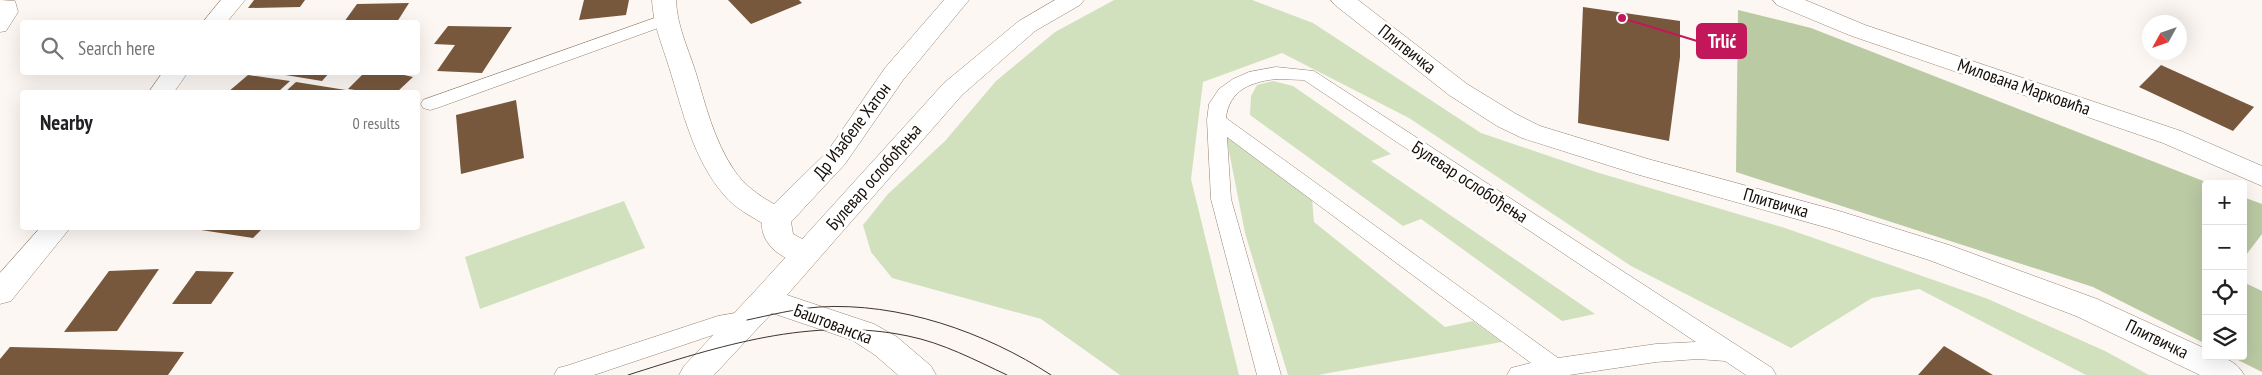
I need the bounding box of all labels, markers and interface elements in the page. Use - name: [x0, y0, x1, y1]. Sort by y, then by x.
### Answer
- north arrow: [2142, 15, 2187, 60]
- street label: Плитвичка: [1374, 19, 1441, 78]
- search box: [20, 20, 420, 75]
- callout: Trlić: [1697, 24, 1746, 58]
- text: Trlić: [1708, 29, 1737, 53]
- icon: search: [38, 34, 66, 62]
- text: Search here: [78, 36, 155, 60]
- street label: Милована Марковића: [1955, 53, 2094, 120]
- street label: Др Изабеле Хатон: [808, 78, 895, 184]
- text: Nearby: [40, 109, 93, 136]
- text: 0 results: [353, 113, 400, 133]
- street label: Булевар ослобођења: [821, 119, 926, 235]
- street label: Булевар ослобођења: [1408, 135, 1533, 228]
- map controls: [2202, 180, 2247, 360]
- button: +: [2202, 180, 2247, 225]
- street label: Плитвичка: [1741, 182, 1811, 223]
- button: −: [2202, 225, 2247, 270]
- button: locate: [2202, 270, 2247, 315]
- street label: Баштованска: [791, 298, 876, 349]
- street label: Плитвичка: [2122, 314, 2192, 364]
- button: layers: [2202, 315, 2247, 360]

